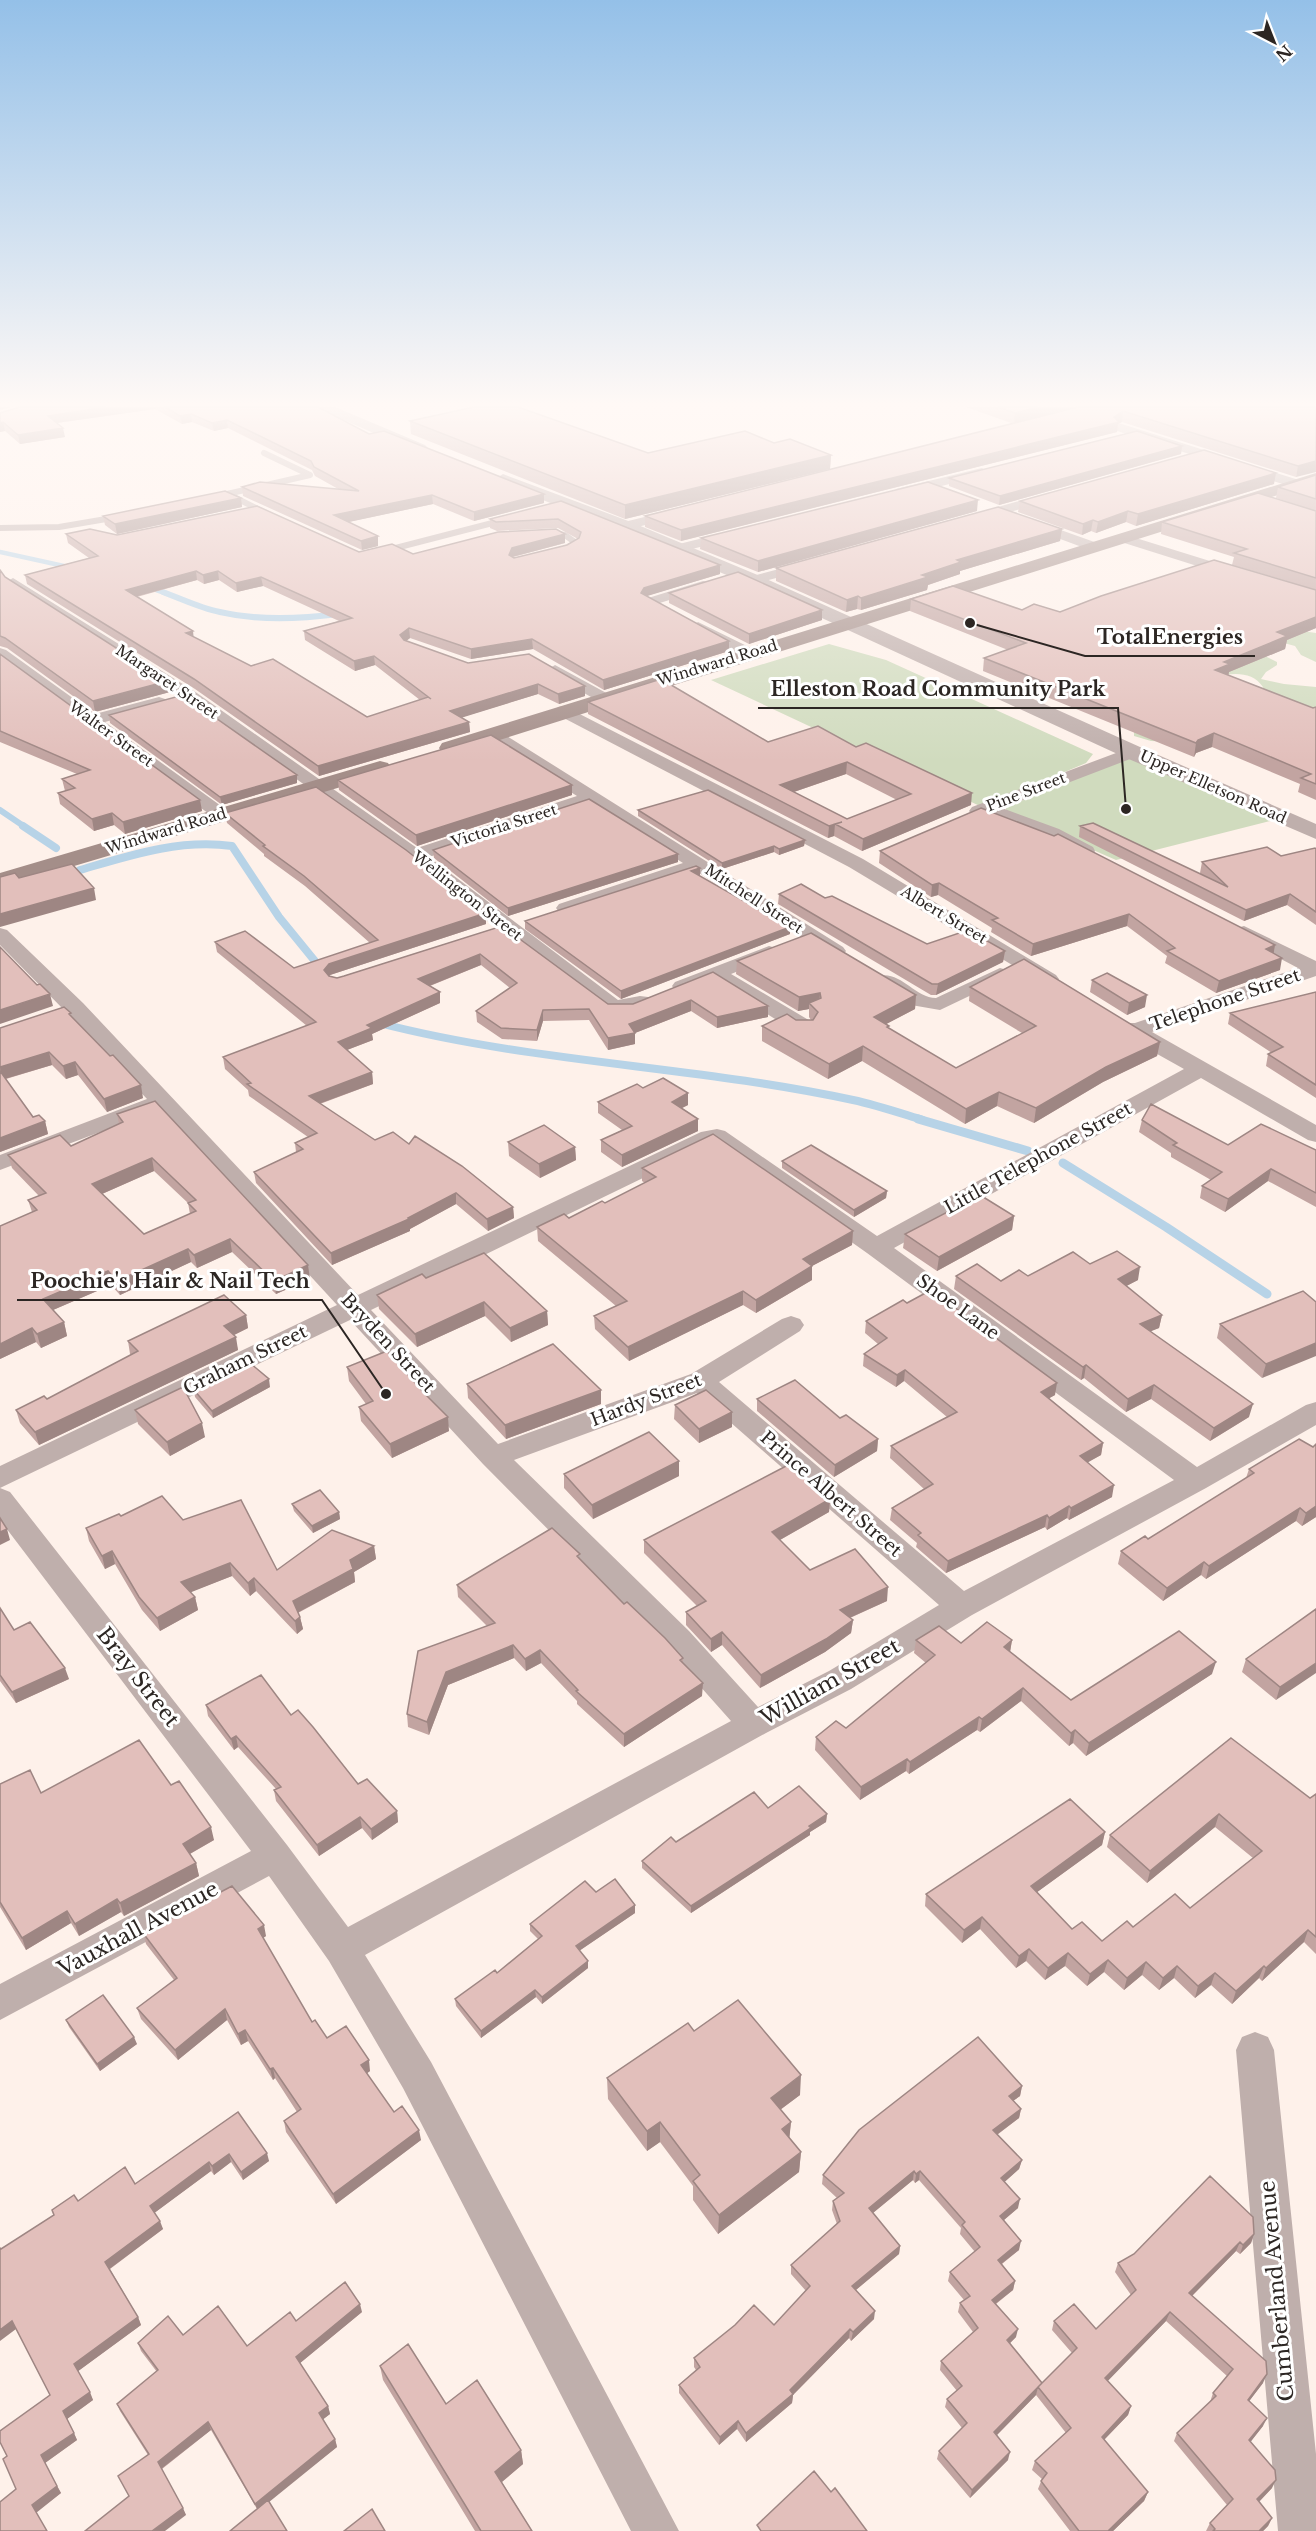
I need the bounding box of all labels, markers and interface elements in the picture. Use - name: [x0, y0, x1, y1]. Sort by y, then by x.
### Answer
- north arrow: [1244, 12, 1304, 72]
- text: N: [1272, 41, 1296, 66]
- callout: TotalEnergies: [1085, 618, 1255, 656]
- text: TotalEnergies: [1097, 625, 1243, 649]
- street label: Windward Road: [653, 635, 780, 690]
- street label: Margaret Street: [112, 640, 223, 723]
- callout: Elleston Road Community Park: [758, 670, 1118, 708]
- text: Elleston Road Community Park: [770, 677, 1106, 701]
- street label: Walter Street: [64, 696, 158, 771]
- street label: Upper Elletson Road: [1137, 746, 1290, 827]
- street label: Pine Street: [983, 768, 1069, 815]
- street label: Victoria Street: [448, 799, 559, 852]
- street label: Windward Road: [102, 803, 229, 858]
- street label: Wellington Street: [408, 846, 526, 945]
- street label: Mitchell Street: [702, 860, 807, 938]
- street label: Albert Street: [897, 881, 991, 948]
- street label: Telephone Street: [1147, 964, 1303, 1036]
- street label: Little Telephone Street: [940, 1097, 1136, 1219]
- callout: Poochie's Hair & Nail Tech: [17, 1262, 322, 1300]
- text: Poochie's Hair & Nail Tech: [30, 1269, 311, 1293]
- street label: Shoe Lane: [912, 1270, 1004, 1344]
- street label: Bryden Street: [336, 1289, 440, 1397]
- street label: Graham Street: [179, 1320, 311, 1400]
- street label: Hardy Street: [587, 1369, 705, 1431]
- street label: Prince Albert Street: [756, 1427, 906, 1562]
- street label: Bray Street: [91, 1622, 185, 1732]
- street label: William Street: [755, 1633, 905, 1732]
- street label: Vauxhall Avenue: [52, 1876, 223, 1983]
- street label: Cumberland Avenue: [1254, 2180, 1300, 2402]

